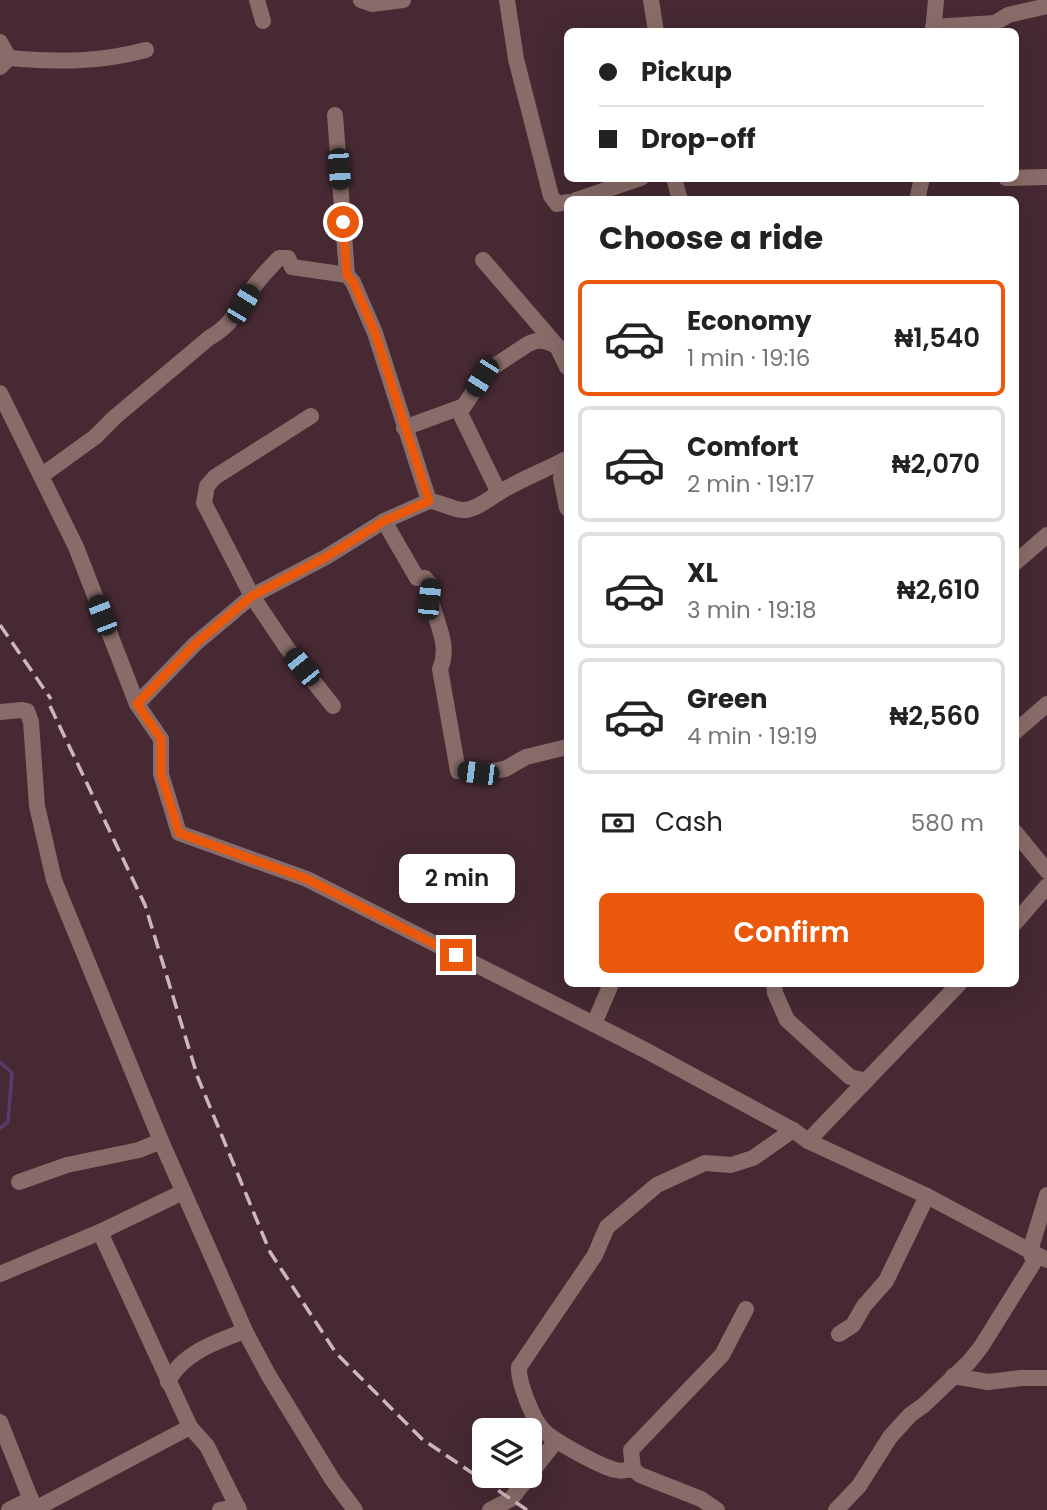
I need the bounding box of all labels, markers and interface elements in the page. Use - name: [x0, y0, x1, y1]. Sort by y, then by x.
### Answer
- text: Pickup: [641, 54, 732, 90]
- text: Drop-off: [641, 121, 756, 157]
- car: [328, 147, 351, 191]
- route start: [327, 206, 359, 238]
- text: Choose a ride: [599, 215, 823, 260]
- car: [224, 281, 263, 327]
- text: Economy: [687, 303, 811, 339]
- icon: car: [603, 307, 666, 370]
- text: ₦1,540: [894, 320, 980, 356]
- text: 1 min · 19:16: [687, 342, 810, 374]
- car: [462, 354, 503, 400]
- text: Comfort: [687, 429, 799, 465]
- icon: car: [603, 433, 666, 496]
- text: ₦2,070: [892, 446, 980, 482]
- text: 2 min · 19:17: [687, 468, 814, 500]
- text: XL: [687, 555, 718, 591]
- icon: car: [603, 559, 666, 622]
- text: ₦2,610: [897, 572, 980, 608]
- car: [417, 577, 442, 621]
- car: [85, 592, 120, 638]
- text: 3 min · 19:18: [687, 594, 817, 626]
- car: [281, 644, 324, 690]
- text: Green: [687, 681, 768, 717]
- icon: car: [603, 685, 666, 748]
- text: ₦2,560: [890, 698, 980, 734]
- text: 4 min · 19:19: [687, 720, 817, 752]
- car: [456, 760, 501, 786]
- icon: cash: [599, 804, 637, 842]
- text: Cash: [655, 804, 723, 840]
- text: 580 m: [911, 807, 984, 839]
- callout: 2 min: [398, 853, 514, 902]
- text: 2 min: [425, 862, 489, 894]
- button: Confirm: [599, 893, 984, 973]
- route end: [440, 939, 472, 971]
- map controls: [472, 1418, 542, 1488]
- button: layers: [472, 1418, 542, 1488]

